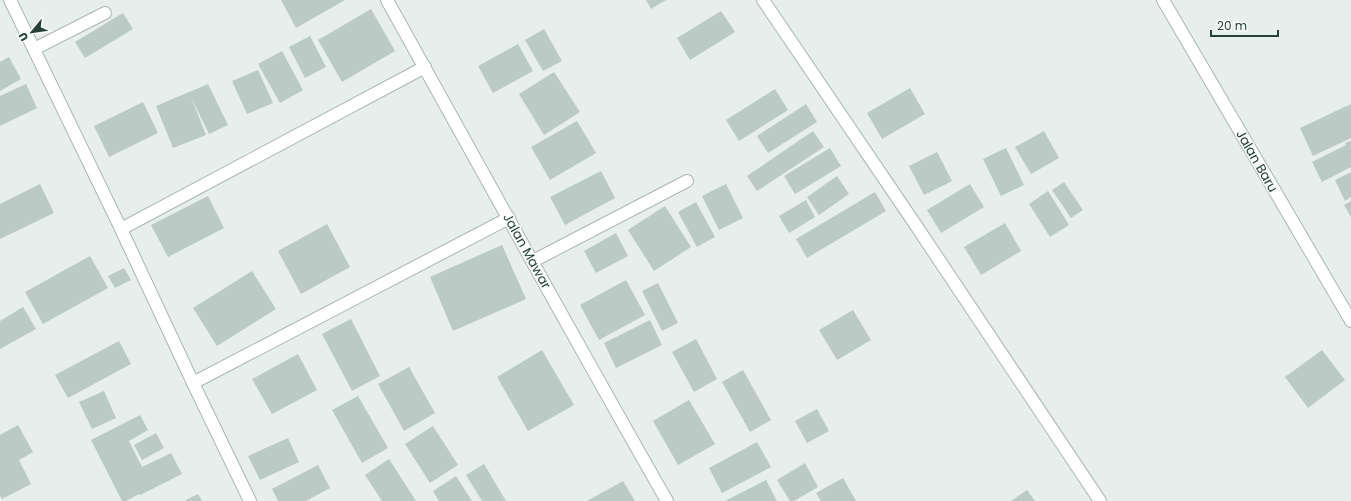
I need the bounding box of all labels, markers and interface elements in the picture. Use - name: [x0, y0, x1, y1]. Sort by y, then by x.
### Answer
- north arrow: [12, 12, 52, 52]
- scale bar: [1211, 12, 1278, 38]
- text: 20 m: [1217, 17, 1247, 34]
- text: U: [14, 29, 32, 44]
- street label: Jalan Baru: [1231, 126, 1283, 196]
- street label: Jalan Mawar: [498, 210, 556, 292]

